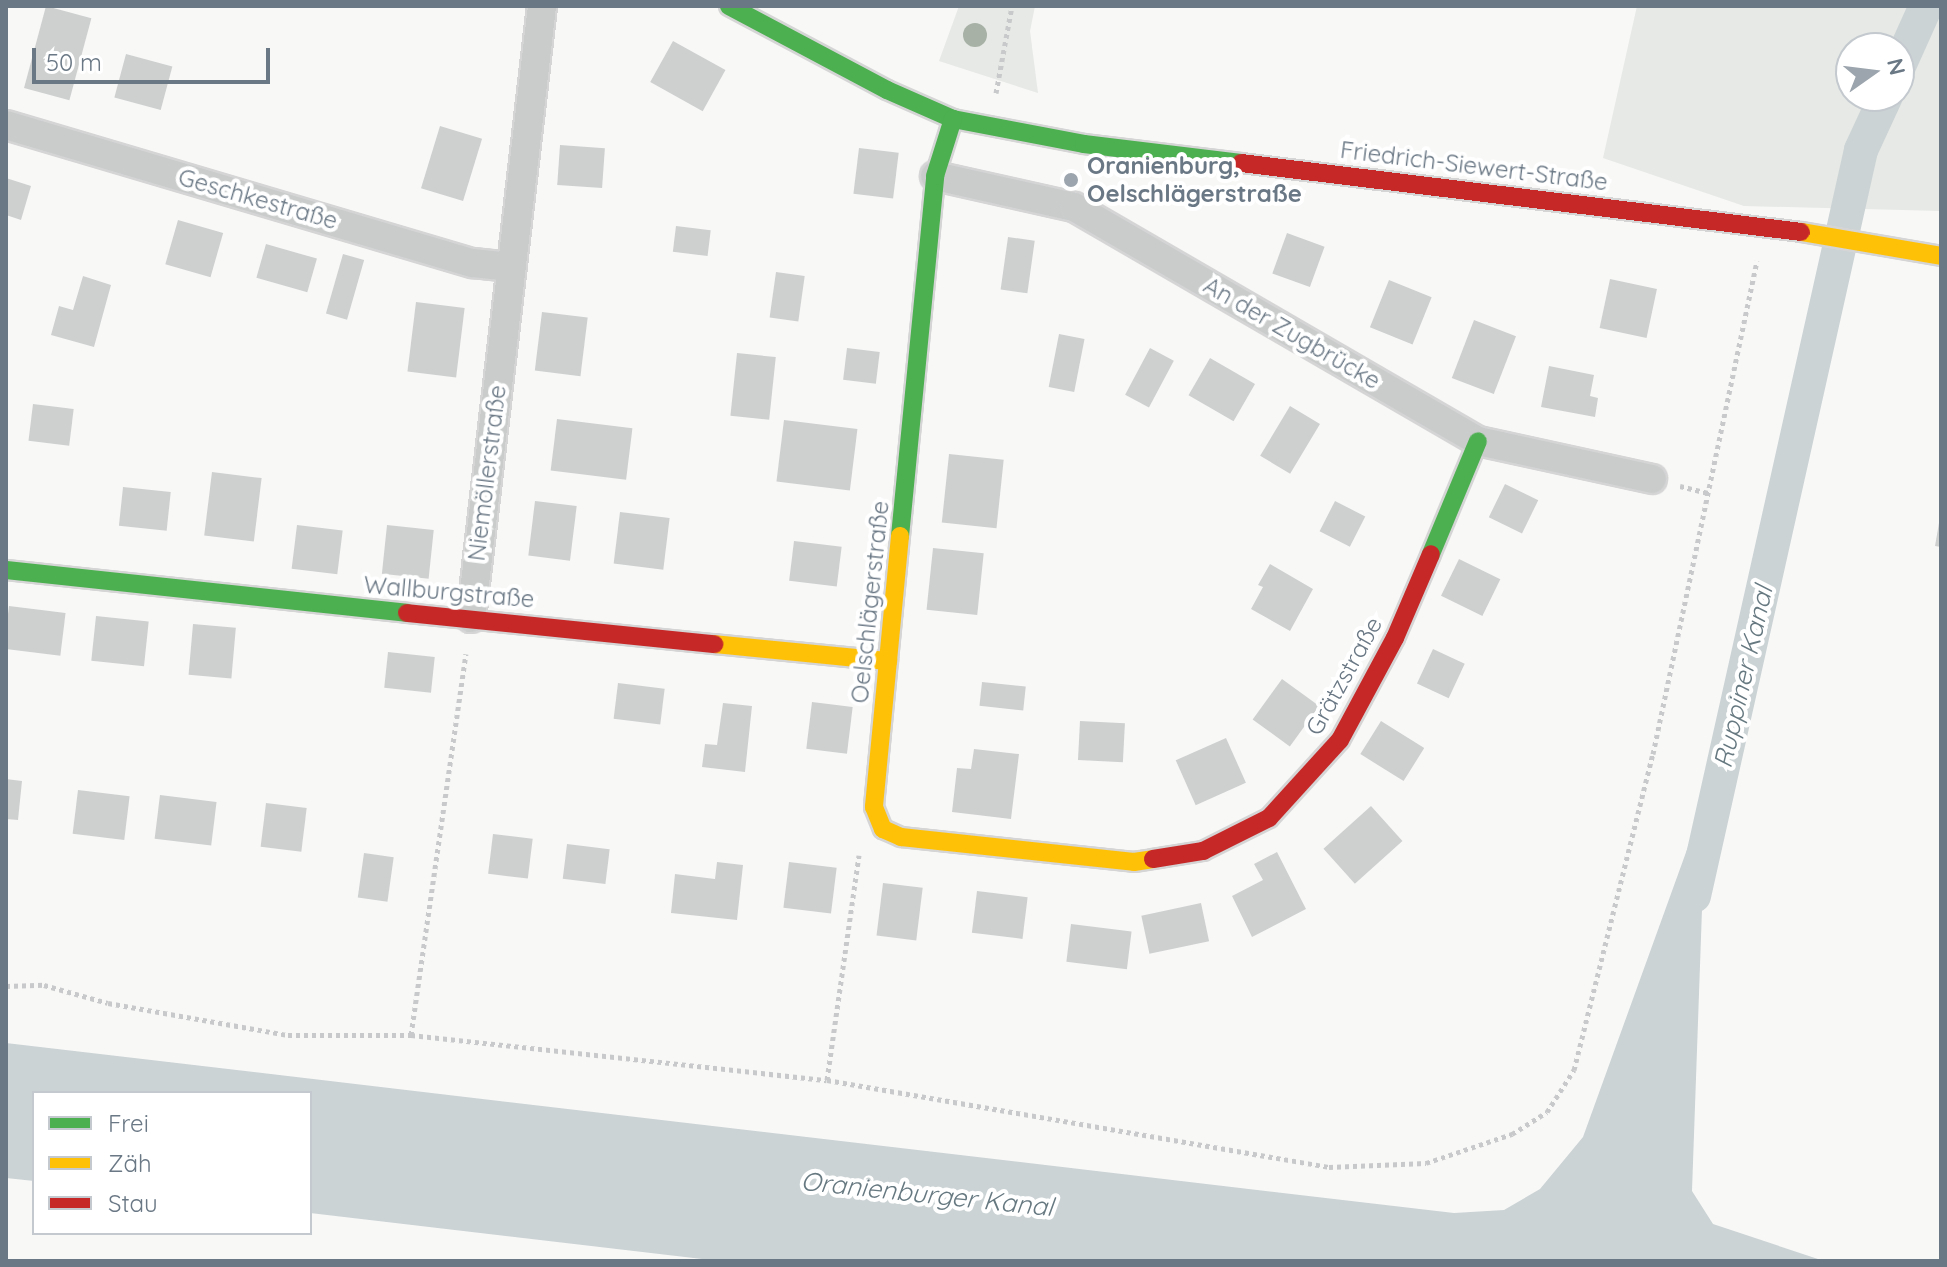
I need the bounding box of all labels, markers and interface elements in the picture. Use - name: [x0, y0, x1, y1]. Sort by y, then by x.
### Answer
- scale bar: [36, 32, 274, 82]
- north arrow: [1835, 32, 1915, 112]
- text: 50 m: [46, 47, 102, 77]
- text: N: [1881, 55, 1912, 78]
- street label: Friedrich-Siewert-Straße: [1339, 135, 1609, 197]
- place label: Oranienburg, Oelschlägerstraße: [1087, 152, 1302, 208]
- street label: Geschkestraße: [175, 162, 341, 236]
- marker: Oranienburg, Oelschlägerstraße: [1062, 171, 1080, 189]
- street label: An der Zugbrücke: [1198, 271, 1386, 395]
- street label: Niemöllerstraße: [462, 383, 512, 563]
- street label: Oelschlägerstraße: [845, 499, 895, 705]
- street label: Wallburgstraße: [362, 570, 536, 614]
- water label: Ruppiner Kanal: [1707, 583, 1779, 771]
- street label: Grätzstraße: [1300, 612, 1388, 740]
- legend: [32, 1091, 312, 1235]
- text: Frei: [108, 1108, 149, 1138]
- text: Zäh: [108, 1148, 152, 1178]
- water label: Oranienburger Kanal: [799, 1165, 1055, 1223]
- text: Stau: [108, 1188, 158, 1218]

